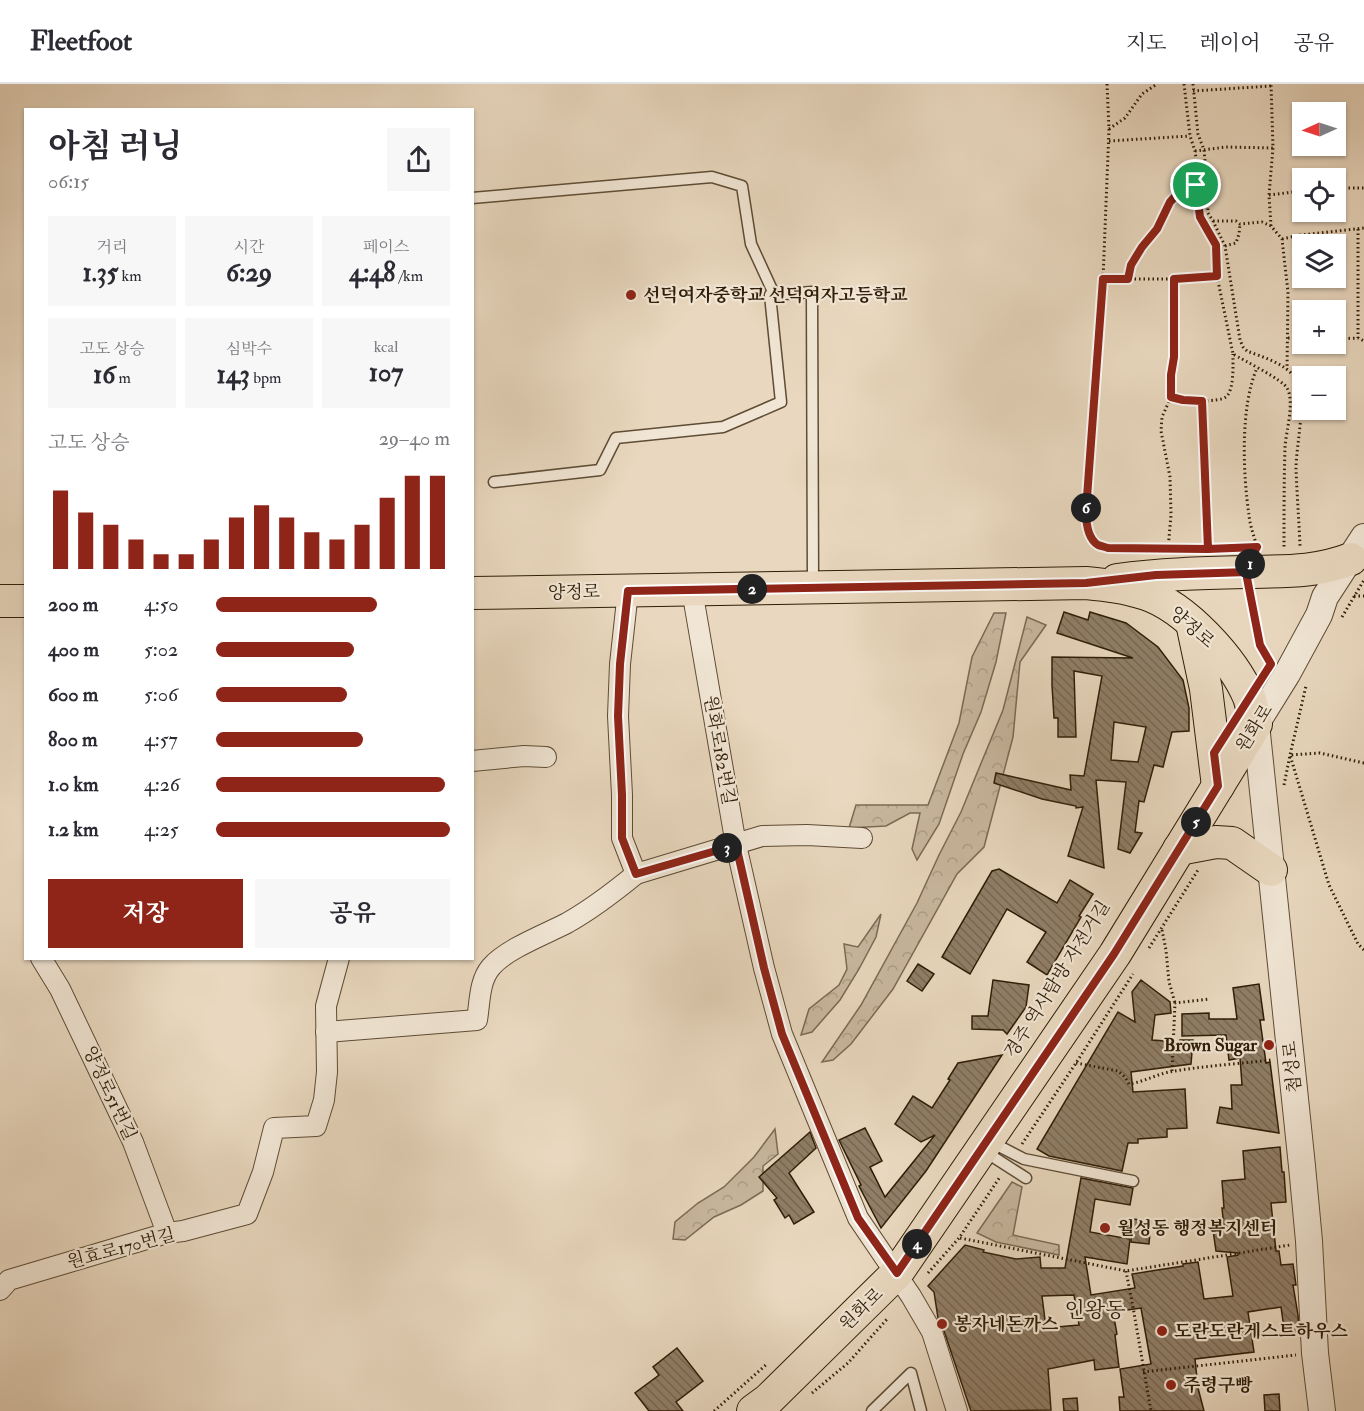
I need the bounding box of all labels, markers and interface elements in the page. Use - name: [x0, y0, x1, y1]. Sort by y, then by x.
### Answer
- text: Fleetfoot: [30, 24, 132, 59]
- text: 지도: [1126, 30, 1167, 57]
- text: 레이어: [1200, 30, 1260, 57]
- text: 공유: [1293, 30, 1334, 57]
- north arrow: [1292, 102, 1346, 156]
- map controls: [1292, 102, 1346, 420]
- text: 아침 러닝: [48, 126, 182, 167]
- button: share: [387, 128, 450, 191]
- pin: [1170, 159, 1221, 210]
- icon: arrive: [1179, 168, 1212, 201]
- button: locate: [1292, 168, 1346, 222]
- text: 06:15: [48, 169, 89, 194]
- button: layers: [1292, 234, 1346, 288]
- text: 거리: [97, 237, 127, 257]
- text: 시간: [234, 237, 264, 257]
- text: 페이스: [363, 237, 409, 257]
- text: 1.35: [82, 257, 118, 289]
- text: 6:29: [226, 257, 272, 289]
- text: 4:48: [349, 257, 396, 289]
- text: km: [118, 266, 142, 286]
- text: /km: [396, 266, 423, 286]
- place label: 선덕여자중학교 선덕여자고등학교: [643, 284, 908, 307]
- marker: 선덕여자중학교 선덕여자고등학교: [624, 288, 638, 302]
- button: +: [1292, 300, 1346, 354]
- text: kcal: [374, 337, 398, 357]
- text: 고도 상승: [79, 339, 145, 359]
- text: 심박수: [226, 339, 272, 359]
- text: 107: [369, 357, 403, 389]
- text: 16: [93, 359, 115, 391]
- text: 143: [217, 359, 250, 391]
- button: −: [1292, 366, 1346, 420]
- text: m: [115, 368, 131, 388]
- text: bpm: [250, 368, 282, 388]
- text: 29–40 m: [379, 426, 450, 451]
- text: 고도 상승: [48, 430, 130, 455]
- pin: 6: [1071, 493, 1101, 523]
- text: 6: [1082, 498, 1090, 518]
- pin: 1: [1235, 549, 1265, 579]
- text: 1: [1247, 554, 1253, 574]
- pin: 2: [737, 574, 767, 604]
- text: 2: [748, 579, 756, 599]
- street label: 양정로: [548, 581, 600, 604]
- text: 200 m: [48, 592, 98, 617]
- text: 4:50: [144, 592, 179, 617]
- street label: 양정로: [1164, 602, 1219, 653]
- text: 400 m: [48, 637, 99, 662]
- text: 5:02: [144, 637, 178, 662]
- text: 600 m: [48, 682, 98, 707]
- text: 5:06: [144, 682, 178, 707]
- street label: 원화로182번길: [699, 693, 740, 807]
- street label: 원화로: [1231, 700, 1278, 756]
- text: 800 m: [48, 727, 98, 752]
- text: 4:57: [144, 727, 178, 752]
- text: 1.0 km: [48, 772, 99, 797]
- text: 4:26: [144, 772, 180, 797]
- pin: 5: [1181, 807, 1211, 837]
- text: 5: [1192, 812, 1200, 832]
- text: 1.2 km: [48, 817, 98, 842]
- text: 4:25: [144, 817, 179, 842]
- pin: 3: [712, 833, 742, 863]
- text: 3: [724, 838, 730, 858]
- button: 저장: [48, 879, 243, 948]
- button: 공유: [255, 879, 450, 948]
- street label: 경주 역사탐방 자전거길: [1000, 896, 1115, 1062]
- place label: Brown Sugar: [1164, 1034, 1257, 1057]
- marker: Brown Sugar: [1262, 1038, 1276, 1052]
- street label: 첨성로: [1278, 1040, 1307, 1094]
- street label: 양정로51번길: [78, 1042, 141, 1144]
- place label: 월성동 행정복지센터: [1117, 1217, 1277, 1240]
- marker: 월성동 행정복지센터: [1098, 1221, 1112, 1235]
- street label: 원효로170번길: [65, 1223, 178, 1274]
- pin: 4: [902, 1229, 932, 1259]
- text: 4: [913, 1234, 921, 1254]
- street label: 원화로: [835, 1283, 888, 1336]
- district label: 인왕동: [1065, 1297, 1125, 1324]
- place label: 봉자네돈까스: [954, 1313, 1059, 1336]
- marker: 봉자네돈까스: [935, 1317, 949, 1331]
- place label: 도란도란게스트하우스: [1174, 1320, 1348, 1343]
- marker: 도란도란게스트하우스: [1155, 1324, 1169, 1338]
- place label: 주령구빵: [1183, 1374, 1253, 1397]
- marker: 주령구빵: [1164, 1378, 1178, 1392]

